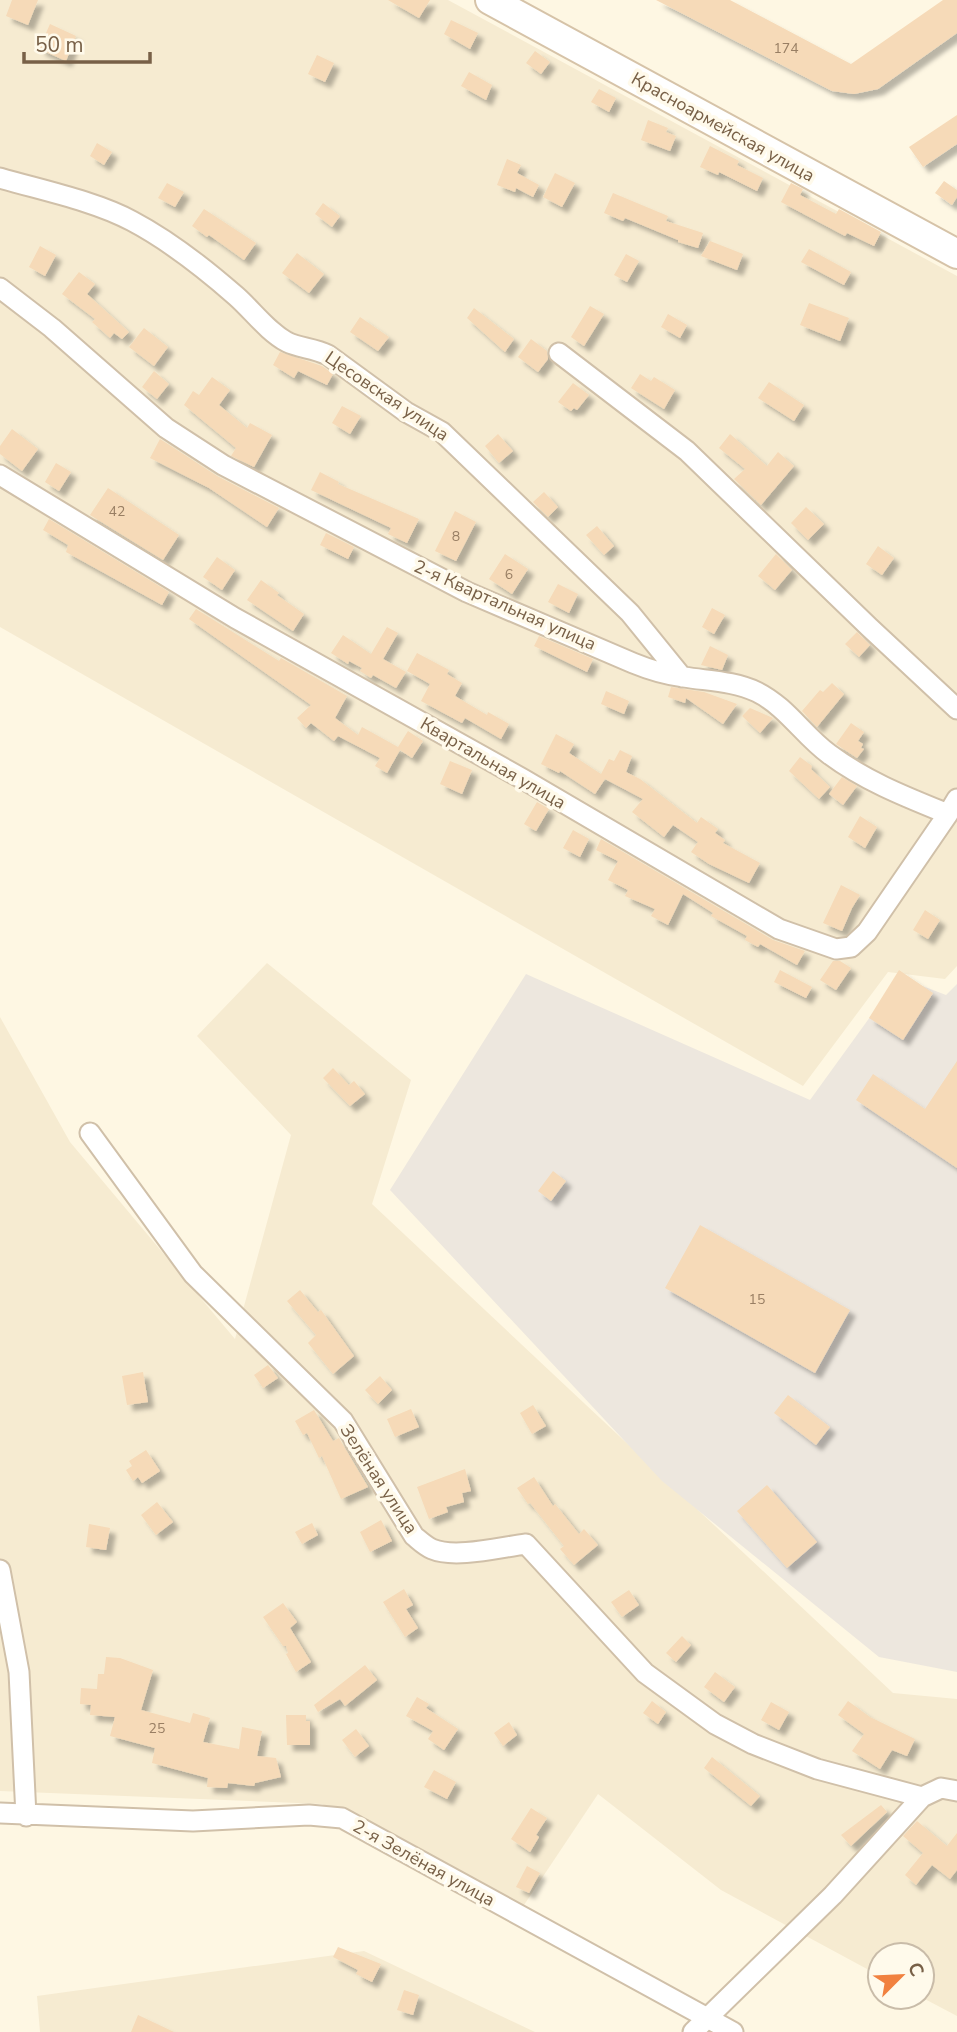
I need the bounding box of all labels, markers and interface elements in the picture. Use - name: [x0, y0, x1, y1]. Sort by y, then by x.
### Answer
- scale bar: [24, 21, 150, 65]
- text: 50 m: [35, 31, 84, 59]
- house number: 174: [773, 39, 799, 58]
- street label: Красноармейская улица: [627, 67, 819, 187]
- street label: Цесовская улица: [320, 346, 454, 446]
- house number: 42: [109, 502, 125, 521]
- house number: 8: [452, 527, 460, 546]
- street label: 2-я Квартальная улица: [410, 554, 600, 656]
- house number: 6: [505, 565, 513, 584]
- street label: Квартальная улица: [416, 712, 570, 814]
- house number: 15: [749, 1290, 765, 1309]
- street label: Зелёная улица: [335, 1420, 423, 1538]
- house number: 25: [149, 1719, 165, 1738]
- street label: 2-я Зелёная улица: [349, 1814, 499, 1912]
- north arrow: [866, 1941, 936, 2011]
- text: С: [901, 1958, 930, 1981]

